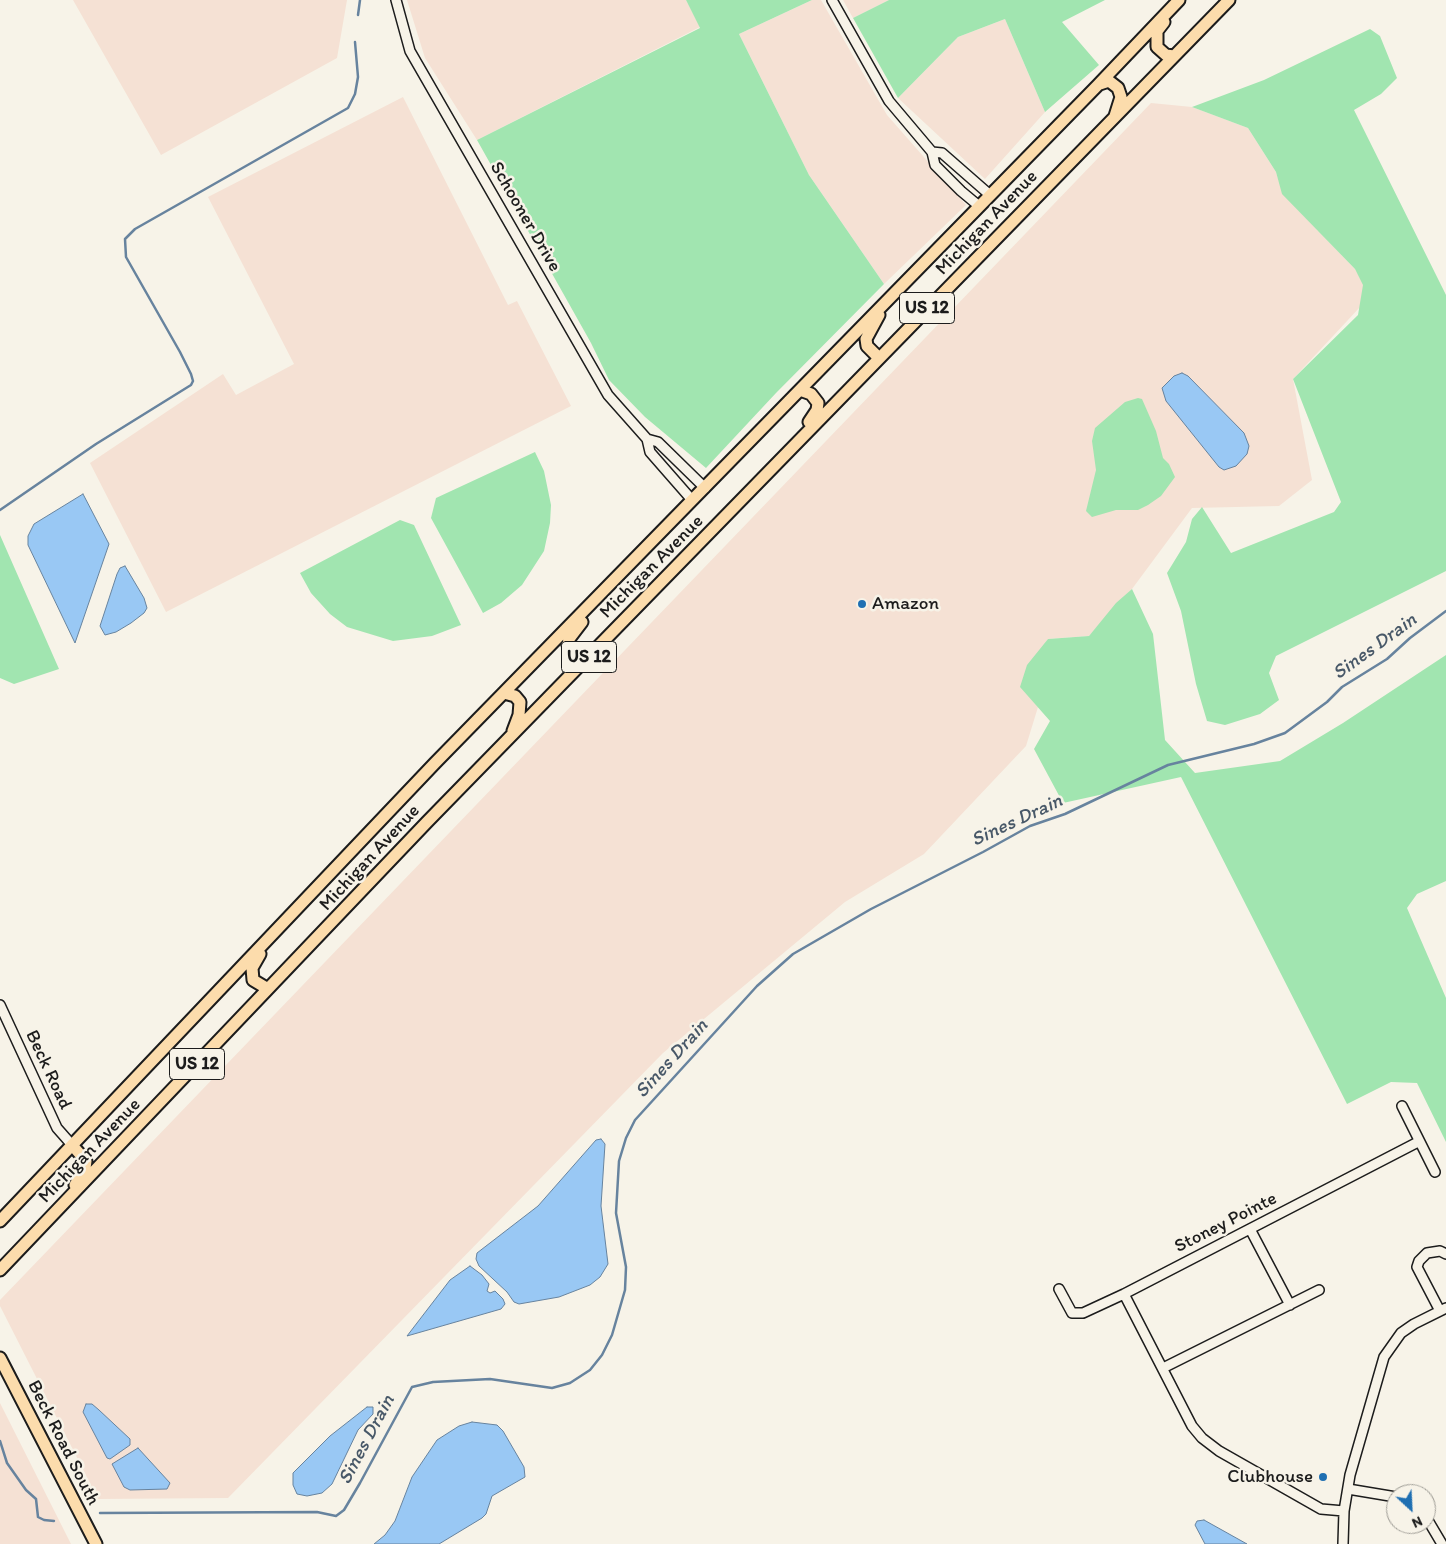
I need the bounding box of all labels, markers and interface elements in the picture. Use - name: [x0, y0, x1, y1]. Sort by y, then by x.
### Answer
- street label: Schooner Drive: [484, 158, 566, 276]
- street label: Michigan Avenue: [931, 166, 1043, 280]
- road number: US 12: [900, 292, 954, 324]
- street label: Michigan Avenue: [595, 510, 709, 624]
- place label: Amazon: [872, 593, 939, 615]
- marker: Amazon: [856, 598, 868, 610]
- water label: Sines Drain: [1328, 609, 1422, 685]
- road number: US 12: [562, 642, 616, 672]
- water label: Sines Drain: [968, 789, 1066, 853]
- street label: Michigan Avenue: [315, 800, 425, 916]
- water label: Sines Drain: [630, 1015, 714, 1103]
- street label: Beck Road: [20, 1027, 76, 1113]
- road number: US 12: [170, 1048, 224, 1080]
- street label: Michigan Avenue: [34, 1094, 146, 1208]
- street label: Stoney Pointe: [1171, 1187, 1281, 1259]
- street label: Beck Road South: [22, 1377, 104, 1509]
- water label: Sines Drain: [333, 1391, 401, 1489]
- place label: Clubhouse: [1227, 1466, 1313, 1488]
- marker: Clubhouse: [1317, 1471, 1329, 1483]
- north arrow: [1386, 1484, 1436, 1534]
- text: N: [1409, 1512, 1425, 1532]

